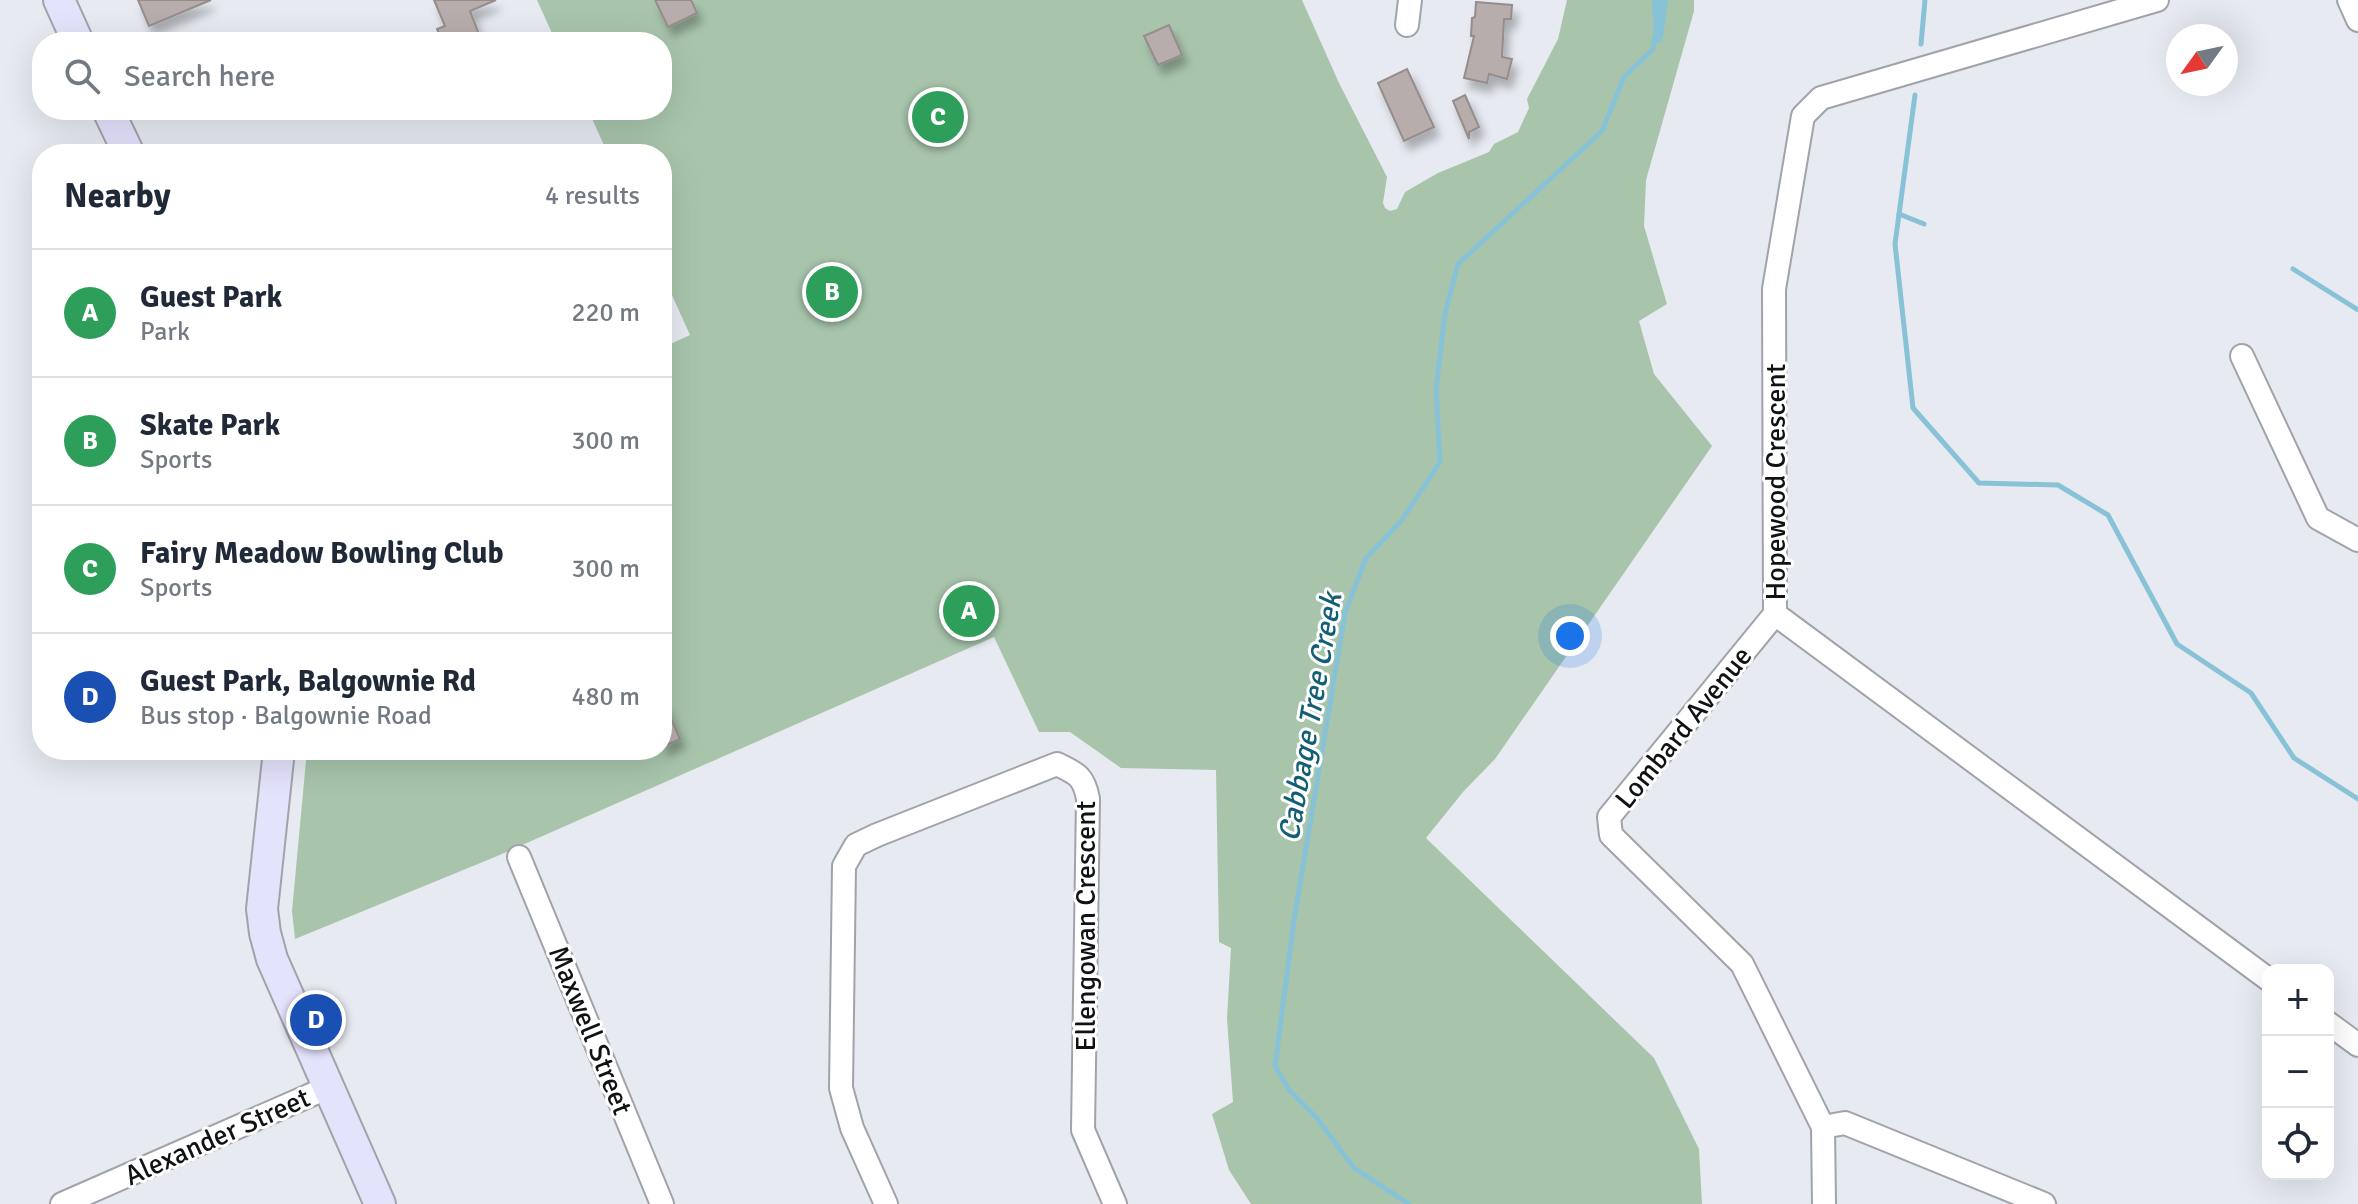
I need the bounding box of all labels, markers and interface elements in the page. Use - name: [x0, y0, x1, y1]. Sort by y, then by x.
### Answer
- north arrow: [2166, 24, 2238, 96]
- search box: [32, 32, 672, 120]
- icon: search: [60, 54, 104, 98]
- text: Search here: [124, 58, 275, 95]
- pin: C: [912, 87, 964, 147]
- text: Nearby: [64, 175, 171, 217]
- text: 4 results: [545, 180, 640, 212]
- pin: B: [806, 262, 858, 322]
- text: Guest Park: [140, 279, 282, 316]
- text: A: [82, 297, 98, 329]
- text: 220 m: [571, 297, 640, 329]
- text: Park: [140, 316, 190, 348]
- street label: Hopewood Crescent: [1759, 363, 1793, 601]
- text: Skate Park: [140, 407, 280, 444]
- text: B: [82, 425, 98, 457]
- text: 300 m: [571, 425, 640, 457]
- text: Sports: [140, 444, 212, 476]
- text: Fairy Meadow Bowling Club: [140, 535, 504, 572]
- text: C: [82, 553, 98, 585]
- text: 300 m: [571, 553, 640, 585]
- text: Sports: [140, 572, 212, 604]
- pin: A: [943, 581, 995, 641]
- water label: Cabbage Tree Creek: [1270, 587, 1351, 844]
- your location: [1550, 616, 1590, 656]
- street label: Lombard Avenue: [1608, 640, 1759, 815]
- text: Guest Park, Balgownie Rd: [140, 663, 476, 700]
- text: D: [81, 681, 99, 713]
- text: 480 m: [571, 681, 640, 713]
- text: Bus stop · Balgownie Road: [140, 700, 432, 732]
- street label: Ellengowan Crescent: [1069, 800, 1103, 1051]
- street label: Maxwell Street: [541, 941, 639, 1120]
- map controls: [2262, 964, 2334, 1180]
- button: +: [2262, 964, 2334, 1036]
- pin: D: [290, 990, 342, 1050]
- button: −: [2262, 1036, 2334, 1108]
- street label: Alexander Street: [119, 1081, 316, 1193]
- button: locate: [2262, 1108, 2334, 1180]

